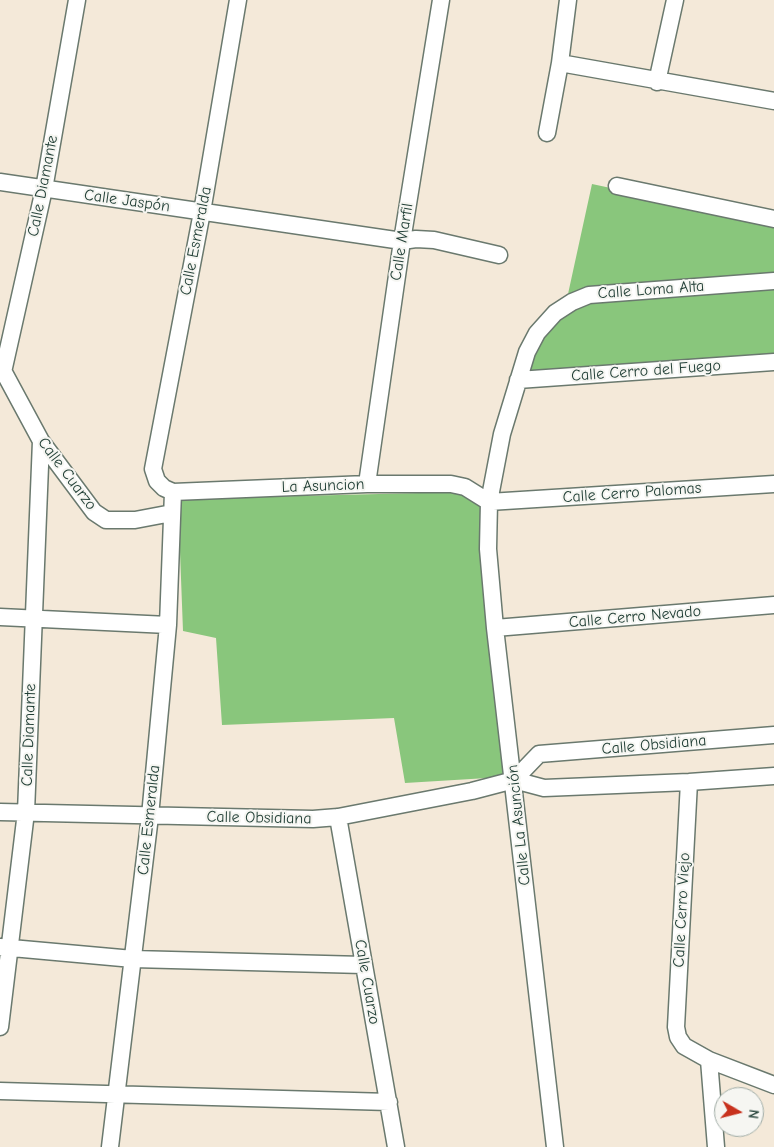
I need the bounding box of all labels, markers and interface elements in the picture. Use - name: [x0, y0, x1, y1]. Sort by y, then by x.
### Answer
- street label: Calle Diamante: [24, 134, 62, 238]
- street label: Calle Jaspón: [83, 185, 171, 217]
- street label: Calle Esmeralda: [176, 185, 216, 297]
- street label: Calle Marfil: [386, 202, 418, 282]
- street label: Calle Loma Alta: [597, 277, 705, 303]
- street label: Calle Cerro del Fuego: [570, 356, 722, 386]
- street label: Calle Cuarzo: [33, 434, 101, 514]
- street label: La Asuncion: [281, 475, 365, 497]
- street label: Calle Cerro Palomas: [562, 479, 702, 507]
- street label: Calle Cerro Nevado: [568, 602, 702, 632]
- street label: Calle Diamante: [18, 683, 40, 787]
- street label: Calle Obsidiana: [601, 731, 707, 759]
- street label: Calle Esmeralda: [134, 764, 164, 876]
- street label: Calle La Asunción: [503, 764, 535, 886]
- street label: Calle Obsidiana: [206, 807, 312, 829]
- street label: Calle Cerro Viejo: [669, 852, 695, 968]
- street label: Calle Cuarzo: [350, 938, 384, 1026]
- north arrow: [714, 1087, 764, 1137]
- text: N: [744, 1108, 762, 1120]

